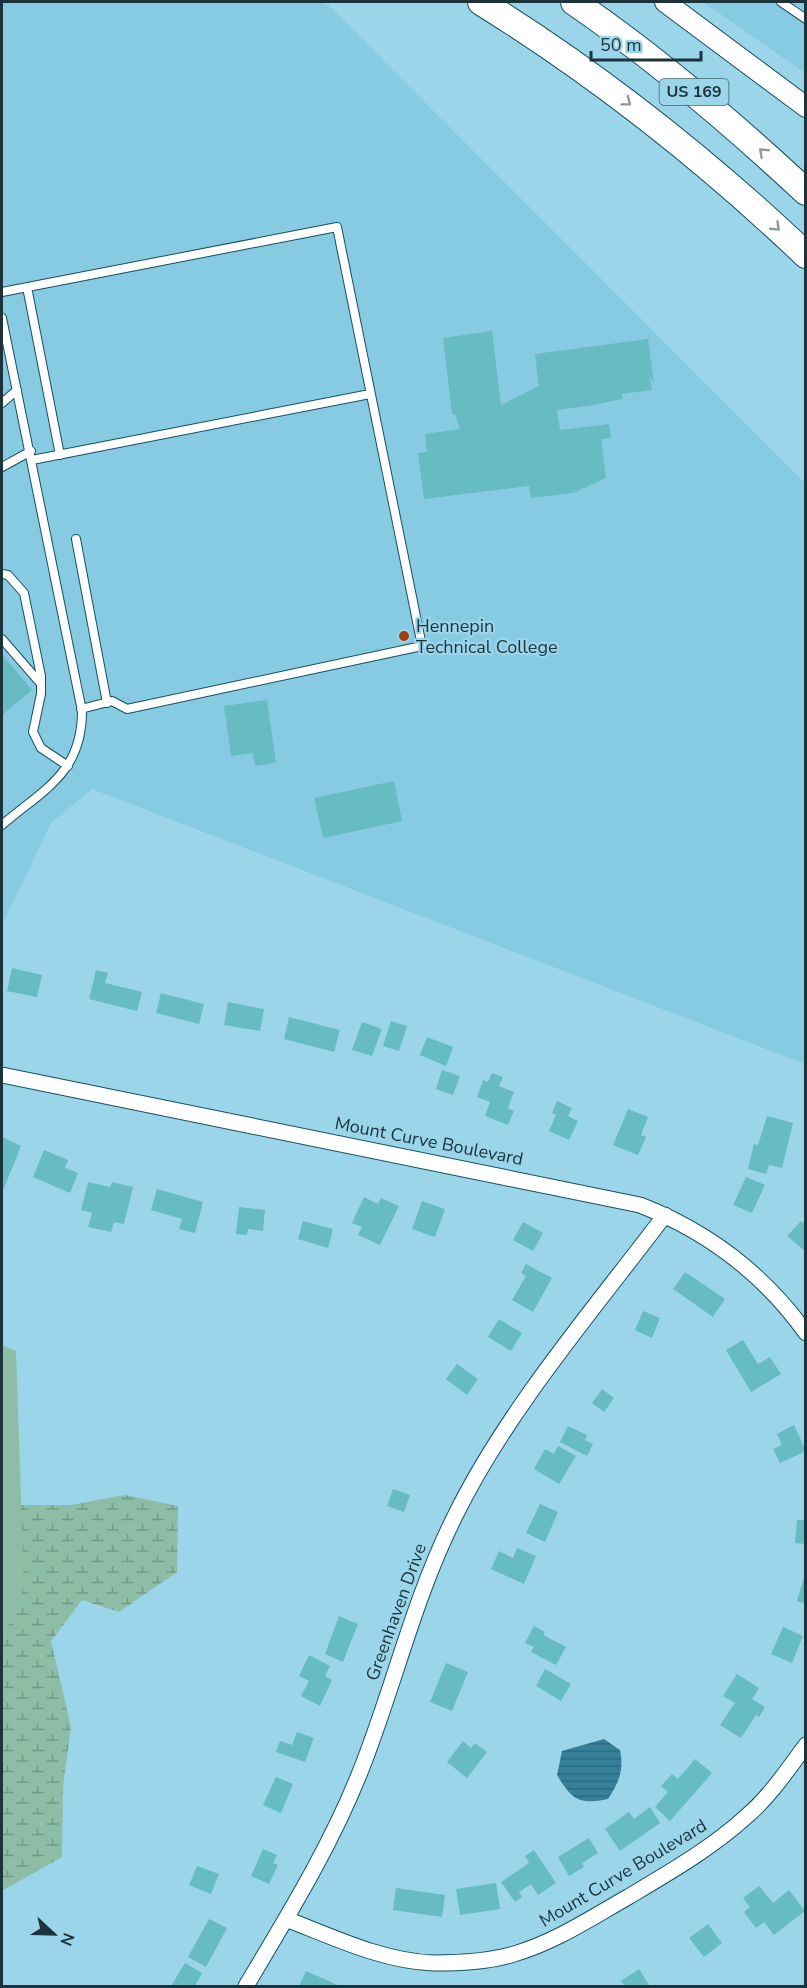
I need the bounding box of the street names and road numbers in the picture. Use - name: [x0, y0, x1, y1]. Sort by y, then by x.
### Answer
- road number: US 169: [660, 79, 728, 105]
- street label: Mount Curve Boulevard: [333, 1111, 525, 1171]
- street label: Greenhaven Drive: [360, 1540, 432, 1684]
- street label: Mount Curve Boulevard: [535, 1813, 711, 1933]

